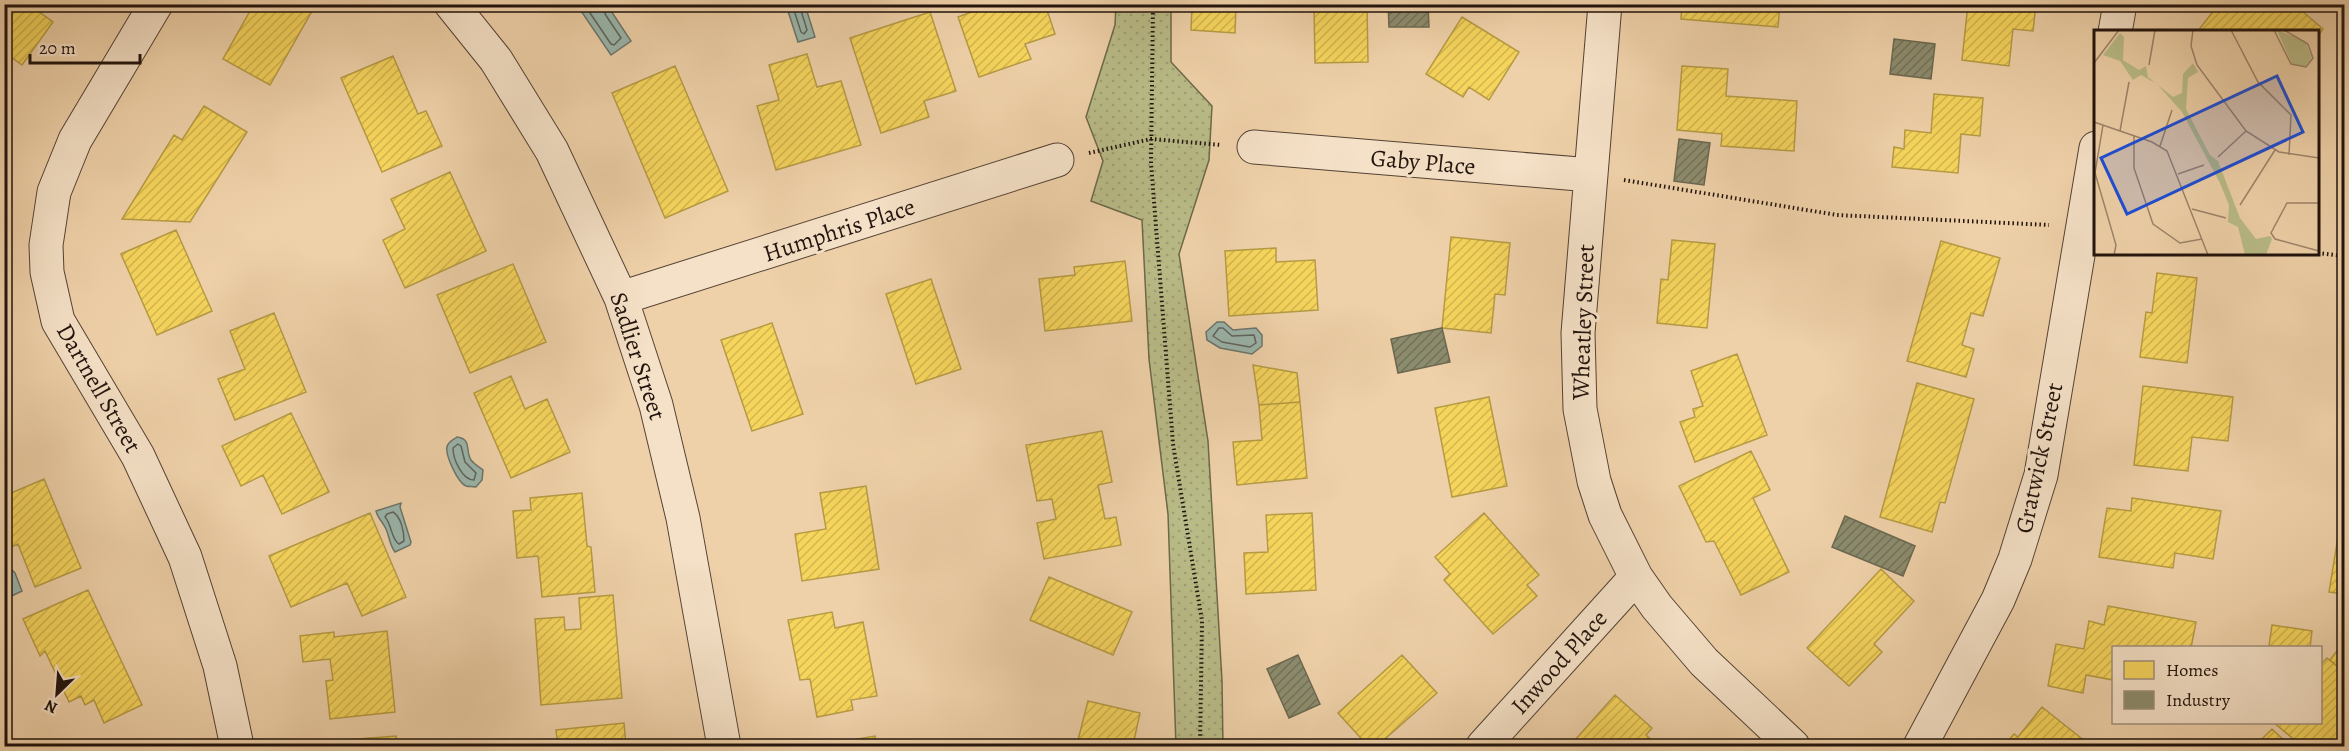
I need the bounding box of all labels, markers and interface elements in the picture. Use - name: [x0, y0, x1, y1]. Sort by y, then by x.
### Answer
- scale bar: [30, 27, 140, 65]
- inset map: [2094, 30, 2319, 255]
- text: 20 m: [39, 36, 76, 60]
- street label: Gaby Place: [1369, 141, 1477, 183]
- street label: Humphris Place: [759, 190, 919, 270]
- street label: Wheatley Street: [1564, 243, 1602, 401]
- street label: Sadlier Street: [602, 288, 674, 424]
- street label: Dartnell Street: [49, 317, 149, 459]
- street label: Gratwick Street: [2007, 380, 2071, 536]
- street label: Inwood Place: [1504, 603, 1614, 721]
- legend: [2112, 646, 2322, 724]
- text: Homes: [2166, 658, 2218, 682]
- north arrow: [27, 664, 87, 724]
- text: Industry: [2166, 688, 2231, 712]
- text: N: [41, 694, 61, 719]

